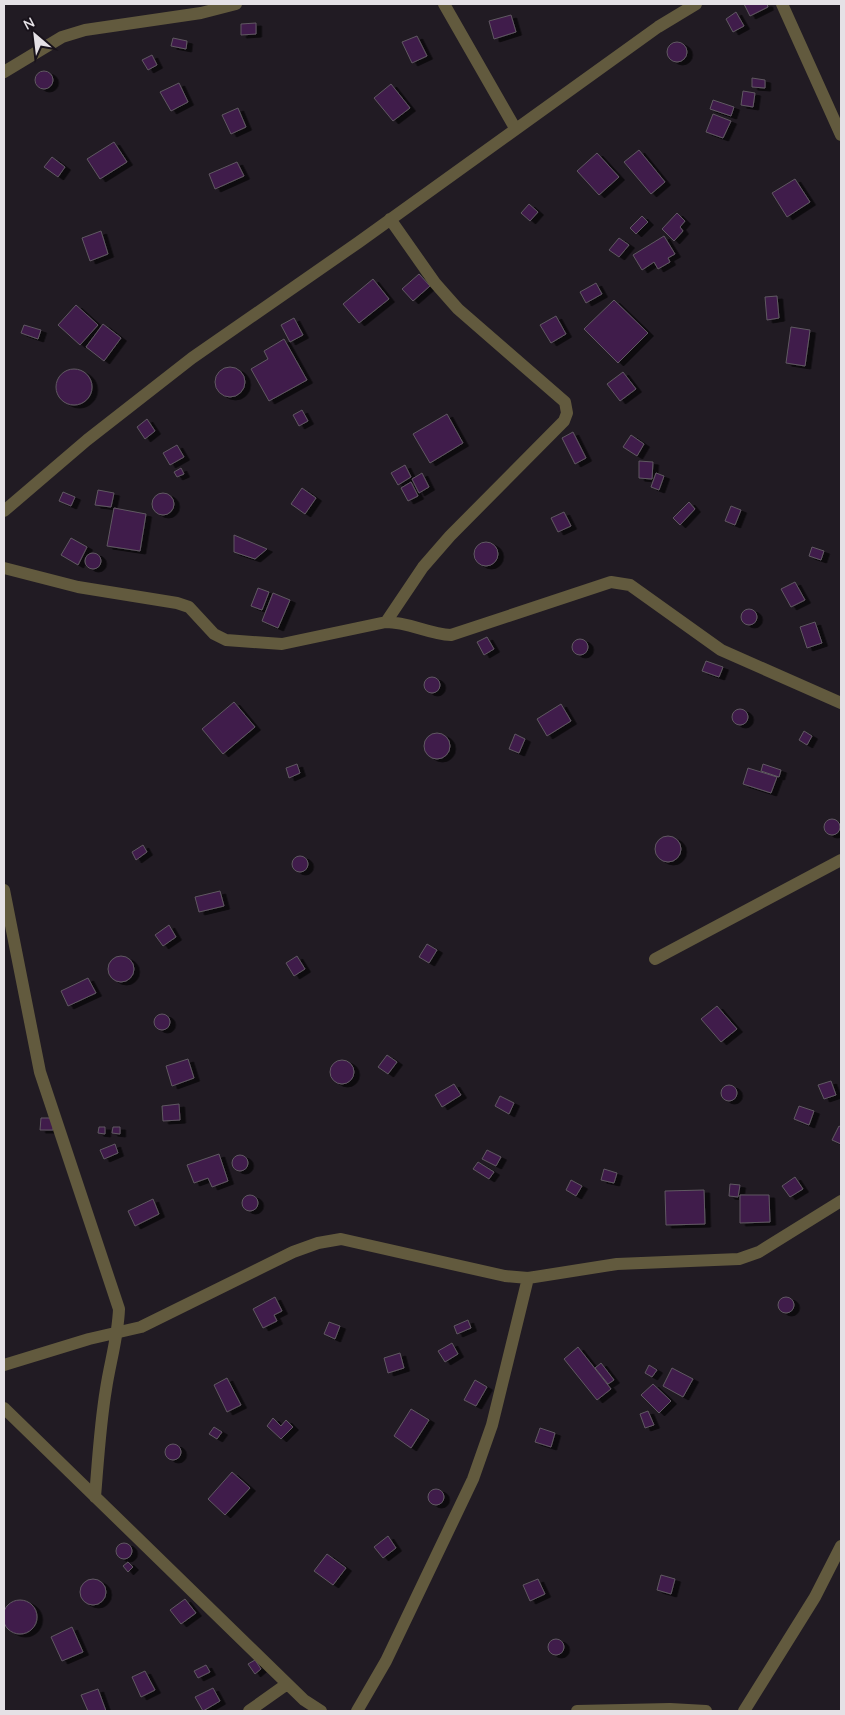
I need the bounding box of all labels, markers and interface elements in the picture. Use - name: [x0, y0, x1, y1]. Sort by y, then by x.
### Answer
- north arrow: [10, 10, 60, 60]
- text: N: [20, 13, 38, 34]

